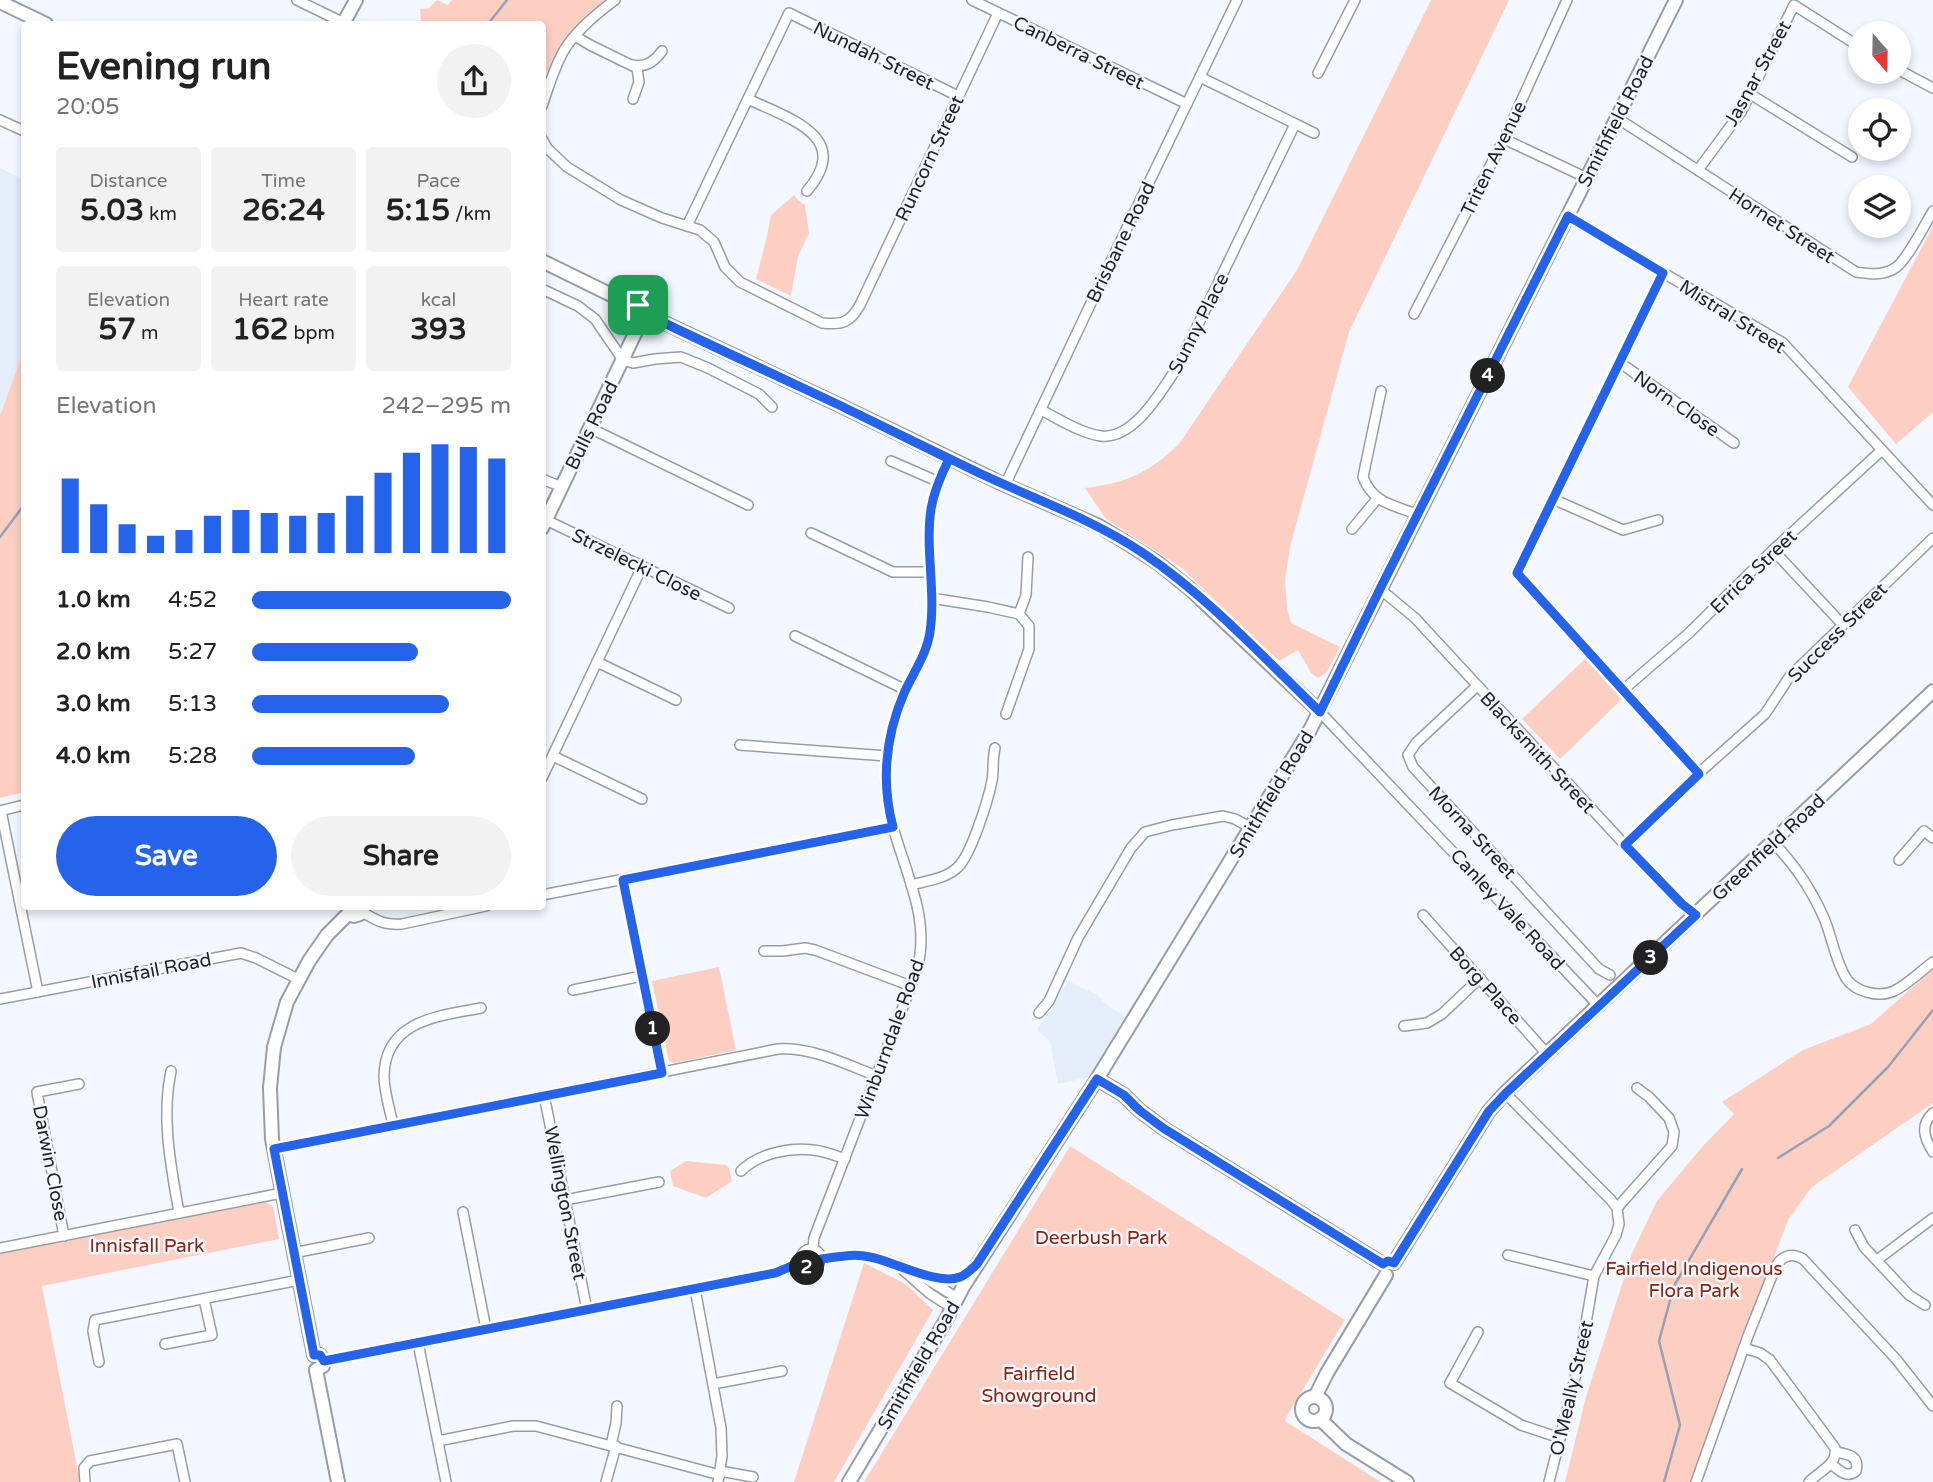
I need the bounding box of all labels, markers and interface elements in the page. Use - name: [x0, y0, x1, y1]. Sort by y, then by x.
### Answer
- street label: Canberra Street: [1010, 12, 1148, 94]
- street label: Nundah Street: [810, 17, 938, 95]
- street label: Jasnar Street: [1720, 17, 1796, 130]
- north arrow: [1848, 21, 1911, 84]
- map controls: [1848, 21, 1911, 238]
- text: Evening run: [56, 44, 271, 90]
- button: share: [437, 44, 511, 118]
- street label: Smithfield Road: [1573, 52, 1659, 191]
- street label: Runcorn Street: [891, 92, 969, 225]
- text: 20:05: [56, 93, 120, 121]
- street label: Triten Avenue: [1457, 98, 1531, 219]
- button: locate: [1848, 98, 1911, 161]
- text: Distance: [89, 170, 168, 192]
- text: Time: [261, 170, 306, 192]
- text: Pace: [417, 170, 460, 192]
- button: layers: [1848, 175, 1911, 238]
- street label: Brisbane Road: [1082, 178, 1160, 307]
- street label: Hornet Street: [1724, 183, 1838, 268]
- text: 5.03: [80, 192, 144, 229]
- text: 26:24: [242, 192, 325, 229]
- text: 5:15: [386, 192, 450, 229]
- text: km: [144, 203, 177, 225]
- text: /km: [450, 203, 491, 225]
- street label: Sunny Place: [1164, 269, 1234, 377]
- pin: [608, 275, 668, 335]
- street label: Mistral Street: [1675, 275, 1790, 358]
- icon: arrive: [619, 286, 657, 324]
- text: Elevation: [87, 289, 170, 311]
- text: Heart rate: [238, 289, 329, 311]
- text: kcal: [421, 289, 456, 311]
- text: 57: [98, 311, 136, 348]
- text: 162: [232, 311, 289, 348]
- text: 393: [410, 311, 467, 348]
- text: m: [136, 322, 159, 344]
- text: bpm: [289, 322, 335, 344]
- pin: 4: [1470, 358, 1506, 394]
- text: 4: [1482, 364, 1493, 386]
- street label: Norn Close: [1629, 366, 1724, 441]
- street label: Bulls Road: [561, 378, 623, 473]
- text: Elevation: [56, 392, 157, 420]
- text: 242–295 m: [382, 392, 511, 420]
- street label: Strzelecki Close: [568, 524, 705, 606]
- street label: Errica Street: [1706, 525, 1801, 618]
- street label: Success Street: [1783, 578, 1892, 687]
- text: 1.0 km: [56, 586, 131, 614]
- text: 4:52: [168, 586, 217, 614]
- text: 2.0 km: [56, 638, 131, 666]
- text: 5:27: [168, 638, 217, 666]
- street label: Blacksmith Street: [1475, 687, 1599, 818]
- text: 3.0 km: [56, 690, 131, 718]
- text: 5:13: [168, 690, 217, 718]
- street label: Smithfield Road: [1225, 727, 1319, 862]
- text: 4.0 km: [56, 742, 131, 770]
- text: 5:28: [168, 742, 217, 770]
- street label: Morna Street: [1424, 782, 1521, 883]
- street label: Greenfield Road: [1708, 790, 1830, 906]
- button: Save: [56, 816, 277, 896]
- button: Share: [291, 816, 511, 896]
- street label: Canley Vale Road: [1446, 845, 1569, 975]
- pin: 3: [1634, 940, 1668, 976]
- street label: Borg Place: [1444, 942, 1526, 1029]
- text: 3: [1645, 946, 1656, 968]
- street label: Innisfail Road: [89, 949, 213, 993]
- street label: Winburndale Road: [851, 956, 929, 1122]
- pin: 1: [636, 1012, 670, 1046]
- text: 1: [647, 1017, 658, 1039]
- street label: Darwin Close: [28, 1103, 72, 1223]
- street label: Wellington Street: [539, 1124, 591, 1282]
- park label: Deerbush Park: [1035, 1227, 1167, 1249]
- park label: Innisfall Park: [90, 1235, 204, 1257]
- pin: 2: [790, 1250, 824, 1286]
- text: 2: [801, 1256, 812, 1278]
- park label: Fairfield Indigenous Flora Park: [1605, 1258, 1783, 1302]
- street label: Smithfield Road: [873, 1297, 965, 1434]
- street label: O'Meally Street: [1546, 1318, 1598, 1458]
- park label: Fairfield Showground: [981, 1363, 1097, 1407]

